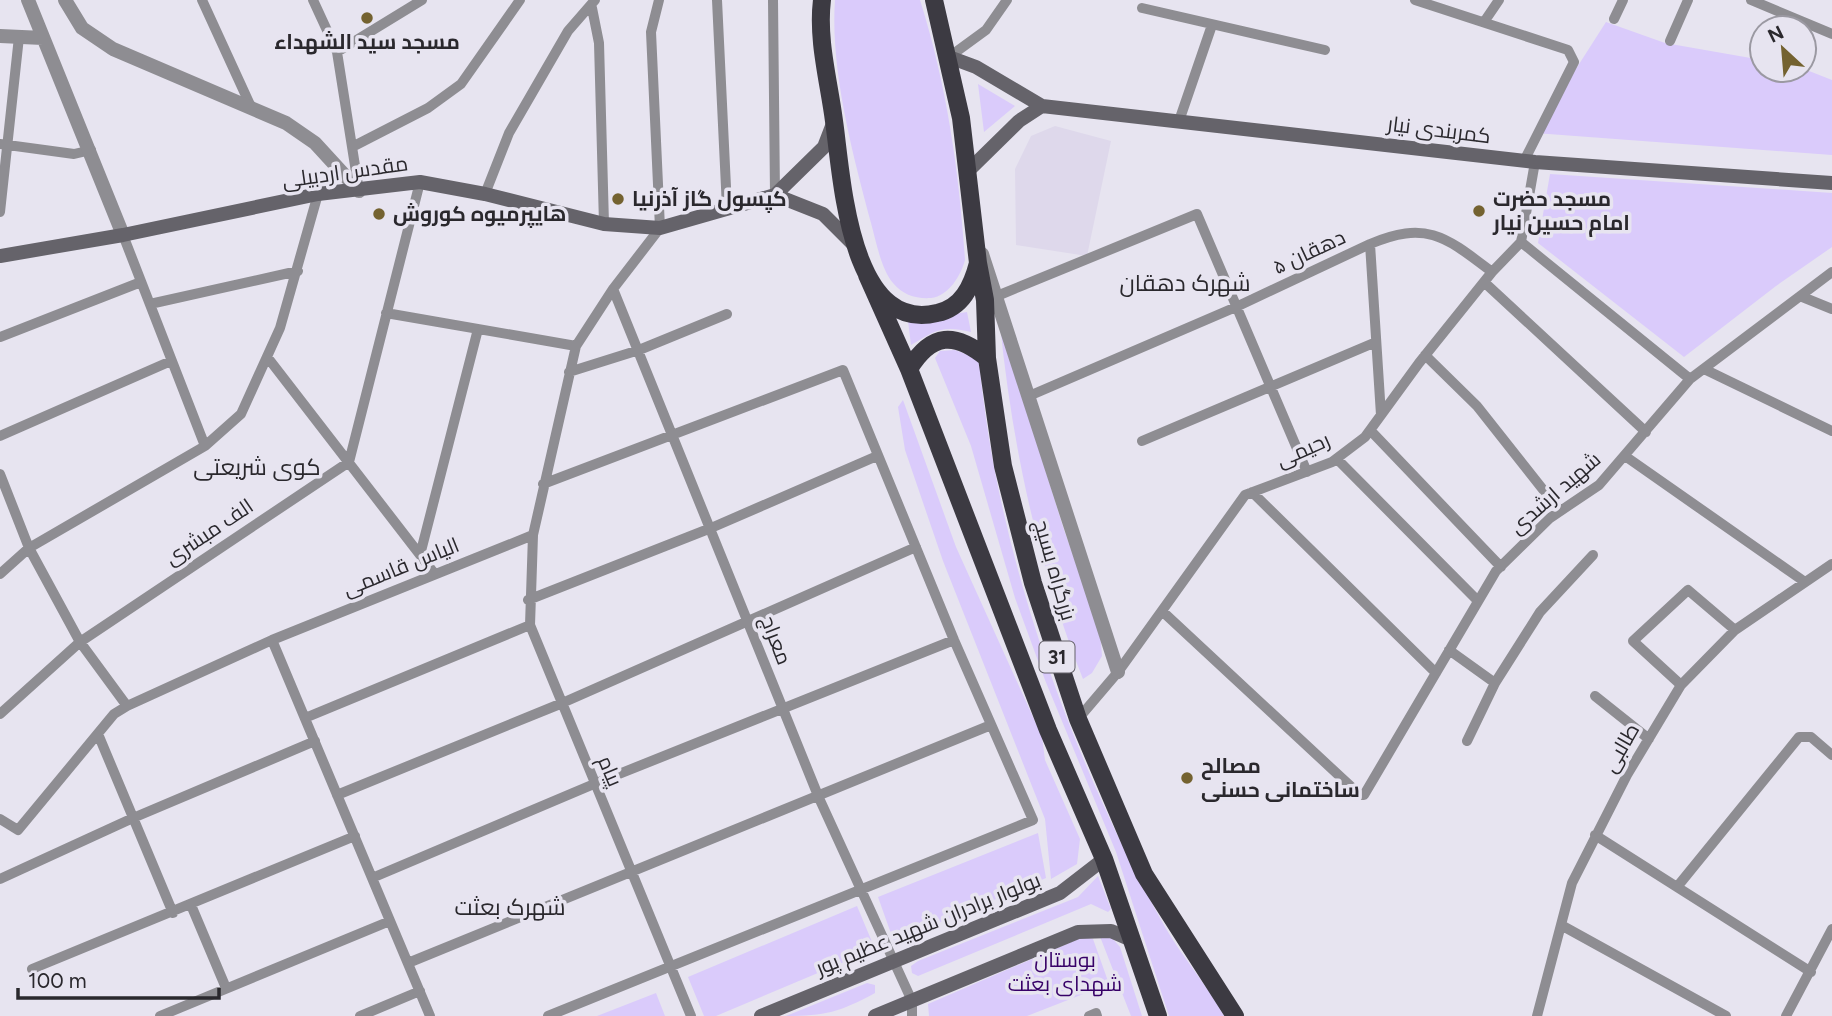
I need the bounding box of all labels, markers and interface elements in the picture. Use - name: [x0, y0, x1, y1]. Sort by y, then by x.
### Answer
- marker: مسجد سید الشهداء: [359, 10, 375, 26]
- north arrow: [1748, 14, 1818, 84]
- text: N: [1764, 21, 1787, 48]
- place label: مسجد سید الشهداء: [274, 29, 460, 55]
- street label: کمربندی نیار: [1385, 111, 1492, 149]
- street label: مقدس اردبیلی: [280, 150, 410, 194]
- place label: کپسول گاز آذرنیا: [632, 186, 787, 213]
- place label: مسجد حضرت امام حسین نیار: [1492, 186, 1630, 237]
- marker: کپسول گاز آذرنیا: [610, 191, 626, 207]
- place label: هایپرمیوه کوروش: [393, 201, 567, 229]
- marker: مسجد حضرت امام حسین نیار: [1471, 203, 1487, 219]
- marker: هایپرمیوه کوروش: [371, 206, 387, 222]
- street label: دهقان ۵: [1269, 224, 1349, 280]
- district label: شهرک دهقان: [1119, 269, 1251, 297]
- street label: رحیمی: [1272, 427, 1334, 473]
- street label: شهید ارشدی: [1504, 446, 1606, 540]
- district label: کوی شریعتی: [193, 453, 321, 481]
- street label: الف مبشری: [160, 493, 258, 571]
- street label: بزرگراه بسیج: [1027, 516, 1082, 624]
- street label: الیاس قاسمی: [339, 532, 463, 602]
- street label: معراج: [754, 612, 797, 669]
- road number: 31: [1040, 642, 1074, 672]
- street label: طالبی: [1597, 719, 1645, 777]
- street label: پیام: [591, 752, 628, 791]
- place label: مصالح ساختمانی حسنی: [1201, 753, 1360, 802]
- marker: مصالح ساختمانی حسنی: [1179, 770, 1195, 786]
- street label: بولوار برادران شهید عظیم‌ پور: [811, 867, 1045, 982]
- district label: شهرک بعثت: [454, 893, 566, 921]
- park label: بوستان شهدای بعثت: [1008, 947, 1122, 997]
- scale bar: [18, 956, 219, 1000]
- text: 100 m: [28, 968, 87, 993]

